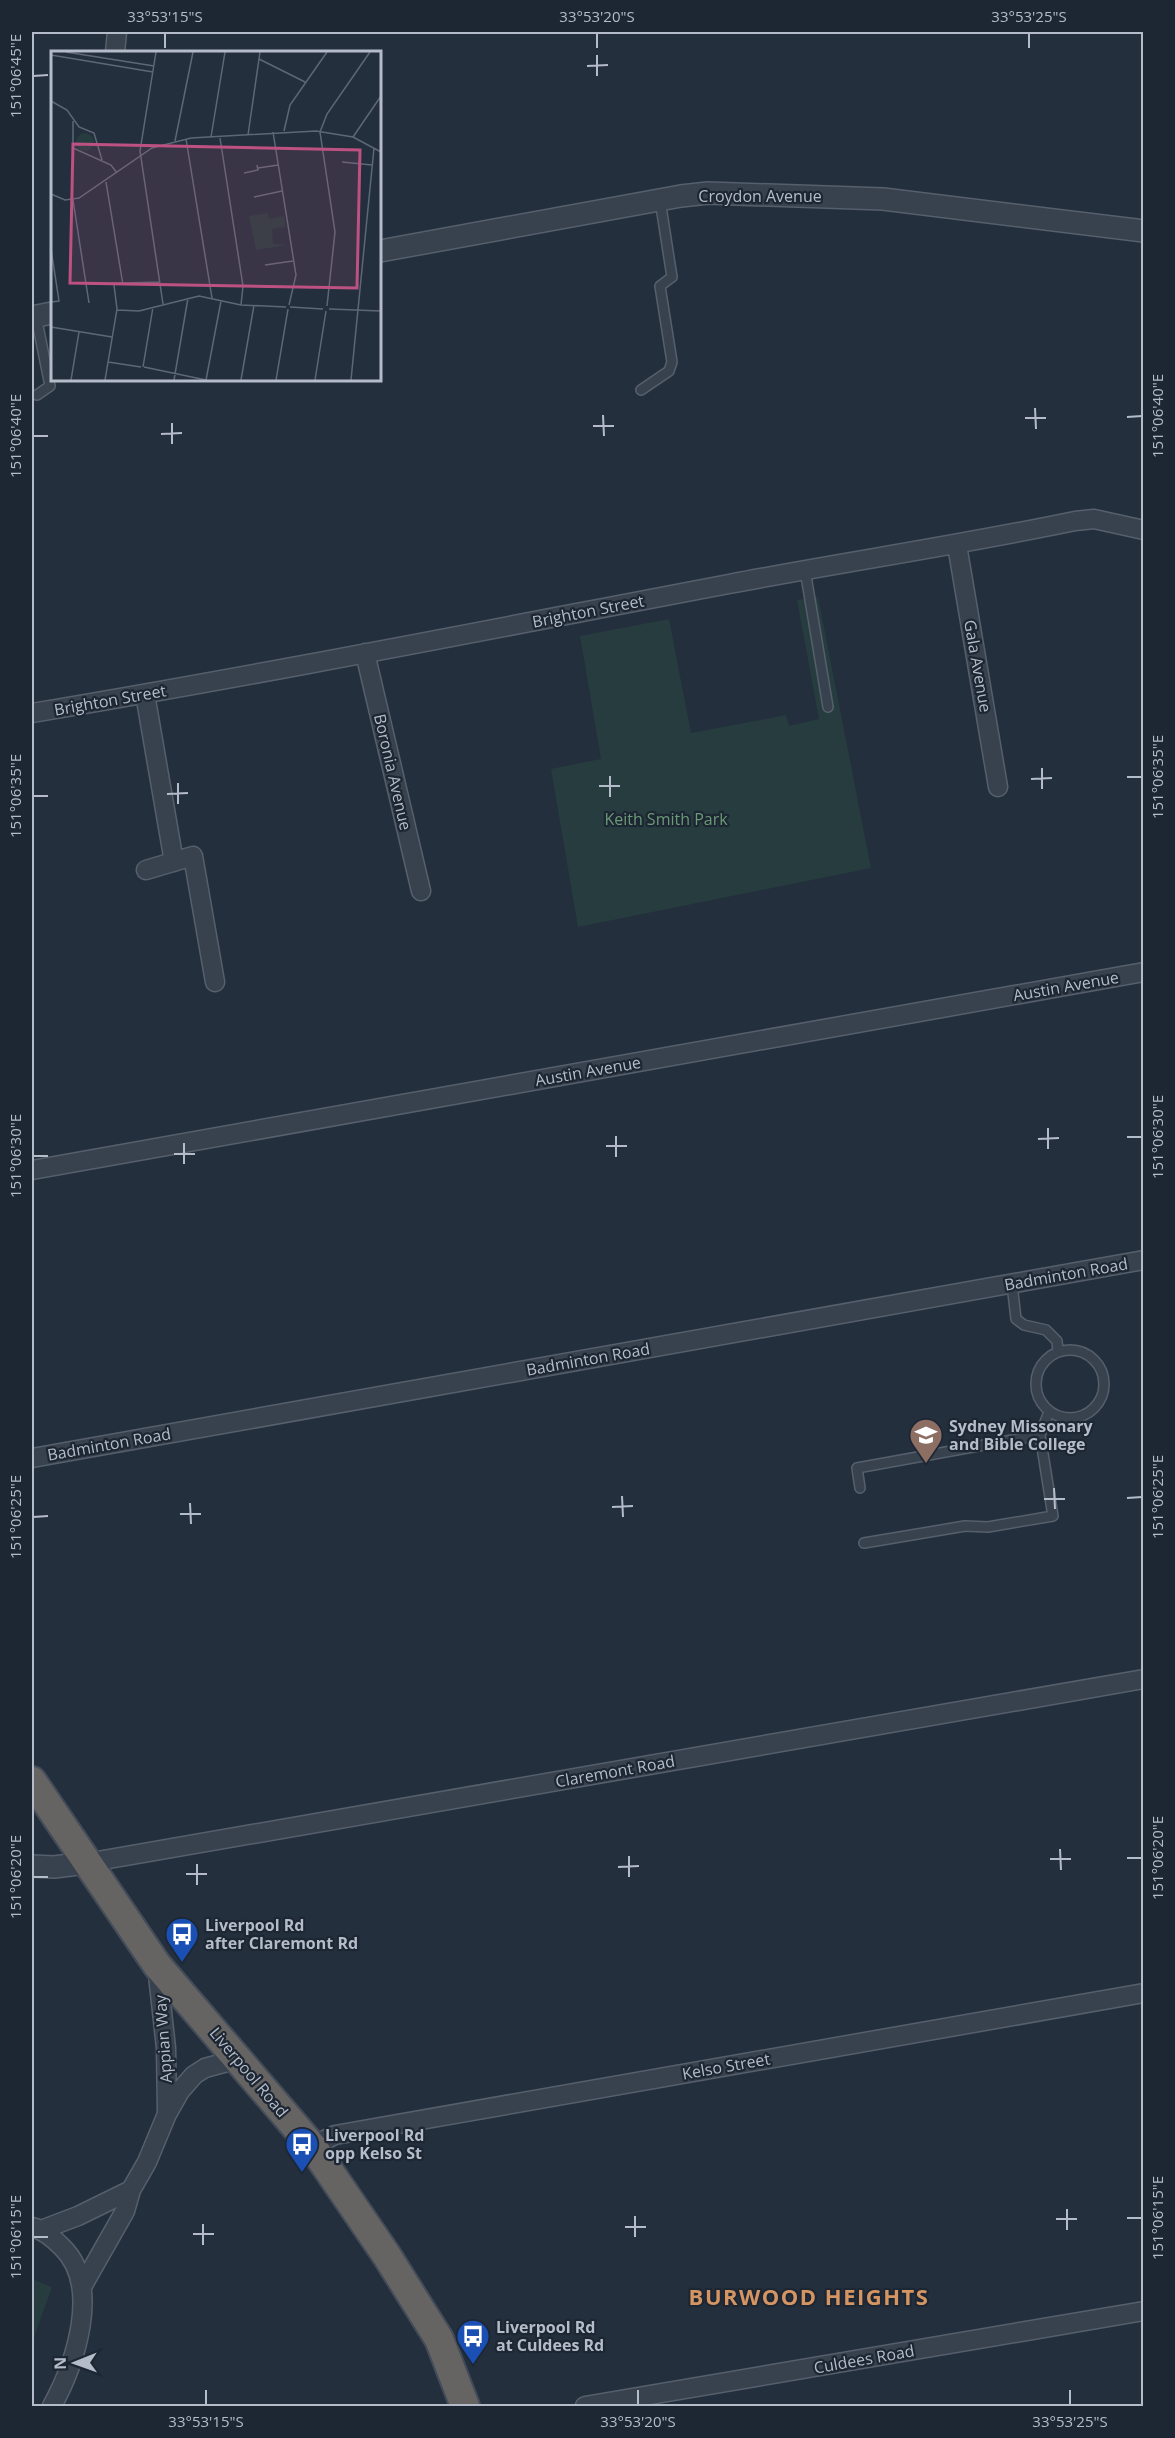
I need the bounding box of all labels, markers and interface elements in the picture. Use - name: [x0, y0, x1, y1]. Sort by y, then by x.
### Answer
- text: 33°53'15"S: [127, 6, 203, 26]
- text: 33°53'20"S: [559, 6, 635, 26]
- text: 33°53'25"S: [991, 6, 1067, 26]
- text: 151°06'45"E: [5, 34, 25, 118]
- inset map: [51, 51, 381, 381]
- street label: Croydon Avenue: [698, 185, 822, 207]
- text: 151°06'40"E: [1147, 374, 1167, 458]
- text: 151°06'40"E: [5, 394, 25, 478]
- street label: Brighton Street: [530, 589, 646, 633]
- street label: Gala Avenue: [959, 618, 997, 714]
- street label: Brighton Street: [52, 679, 168, 721]
- street label: Boronia Avenue: [369, 712, 417, 832]
- text: 151°06'35"E: [1147, 735, 1167, 819]
- text: 151°06'35"E: [5, 754, 25, 838]
- park label: Keith Smith Park: [604, 808, 728, 830]
- street label: Austin Avenue: [1011, 966, 1121, 1006]
- street label: Austin Avenue: [533, 1051, 643, 1091]
- text: 151°06'30"E: [1147, 1095, 1167, 1179]
- text: 151°06'30"E: [5, 1114, 25, 1198]
- street label: Badminton Road: [1002, 1252, 1130, 1296]
- street label: Badminton Road: [524, 1337, 652, 1381]
- place label: Sydney Missonary and Bible College: [949, 1415, 1093, 1455]
- school or university icon: Sydney Missonary and Bible College: [908, 1417, 944, 1464]
- street label: Badminton Road: [45, 1422, 173, 1466]
- text: 151°06'25"E: [1147, 1455, 1167, 1539]
- text: 151°06'25"E: [5, 1475, 25, 1559]
- street label: Claremont Road: [554, 1750, 676, 1792]
- text: 151°06'20"E: [1147, 1816, 1167, 1900]
- text: 151°06'20"E: [5, 1835, 25, 1919]
- place label: Liverpool Rd after Claremont Rd: [205, 1914, 358, 1954]
- bus stop icon: Liverpool Rd after Claremont Rd: [164, 1916, 200, 1963]
- street label: Appian Way: [149, 1993, 177, 2084]
- street label: Liverpool Road: [205, 2022, 293, 2122]
- street label: Kelso Street: [680, 2047, 772, 2085]
- place label: Liverpool Rd opp Kelso St: [325, 2124, 424, 2164]
- bus stop icon: Liverpool Rd opp Kelso St: [284, 2126, 320, 2173]
- text: 151°06'15"E: [1147, 2176, 1167, 2260]
- text: 151°06'15"E: [5, 2195, 25, 2279]
- district label: BURWOOD HEIGHTS: [689, 2281, 929, 2311]
- place label: Liverpool Rd at Culdees Rd: [496, 2316, 604, 2356]
- bus stop icon: Liverpool Rd at Culdees Rd: [455, 2318, 491, 2365]
- north arrow: [45, 2333, 105, 2393]
- street label: Culdees Road: [812, 2339, 916, 2379]
- text: N: [49, 2357, 71, 2370]
- text: 33°53'15"S: [168, 2411, 244, 2431]
- text: 33°53'20"S: [600, 2411, 676, 2431]
- text: 33°53'25"S: [1032, 2411, 1108, 2431]

